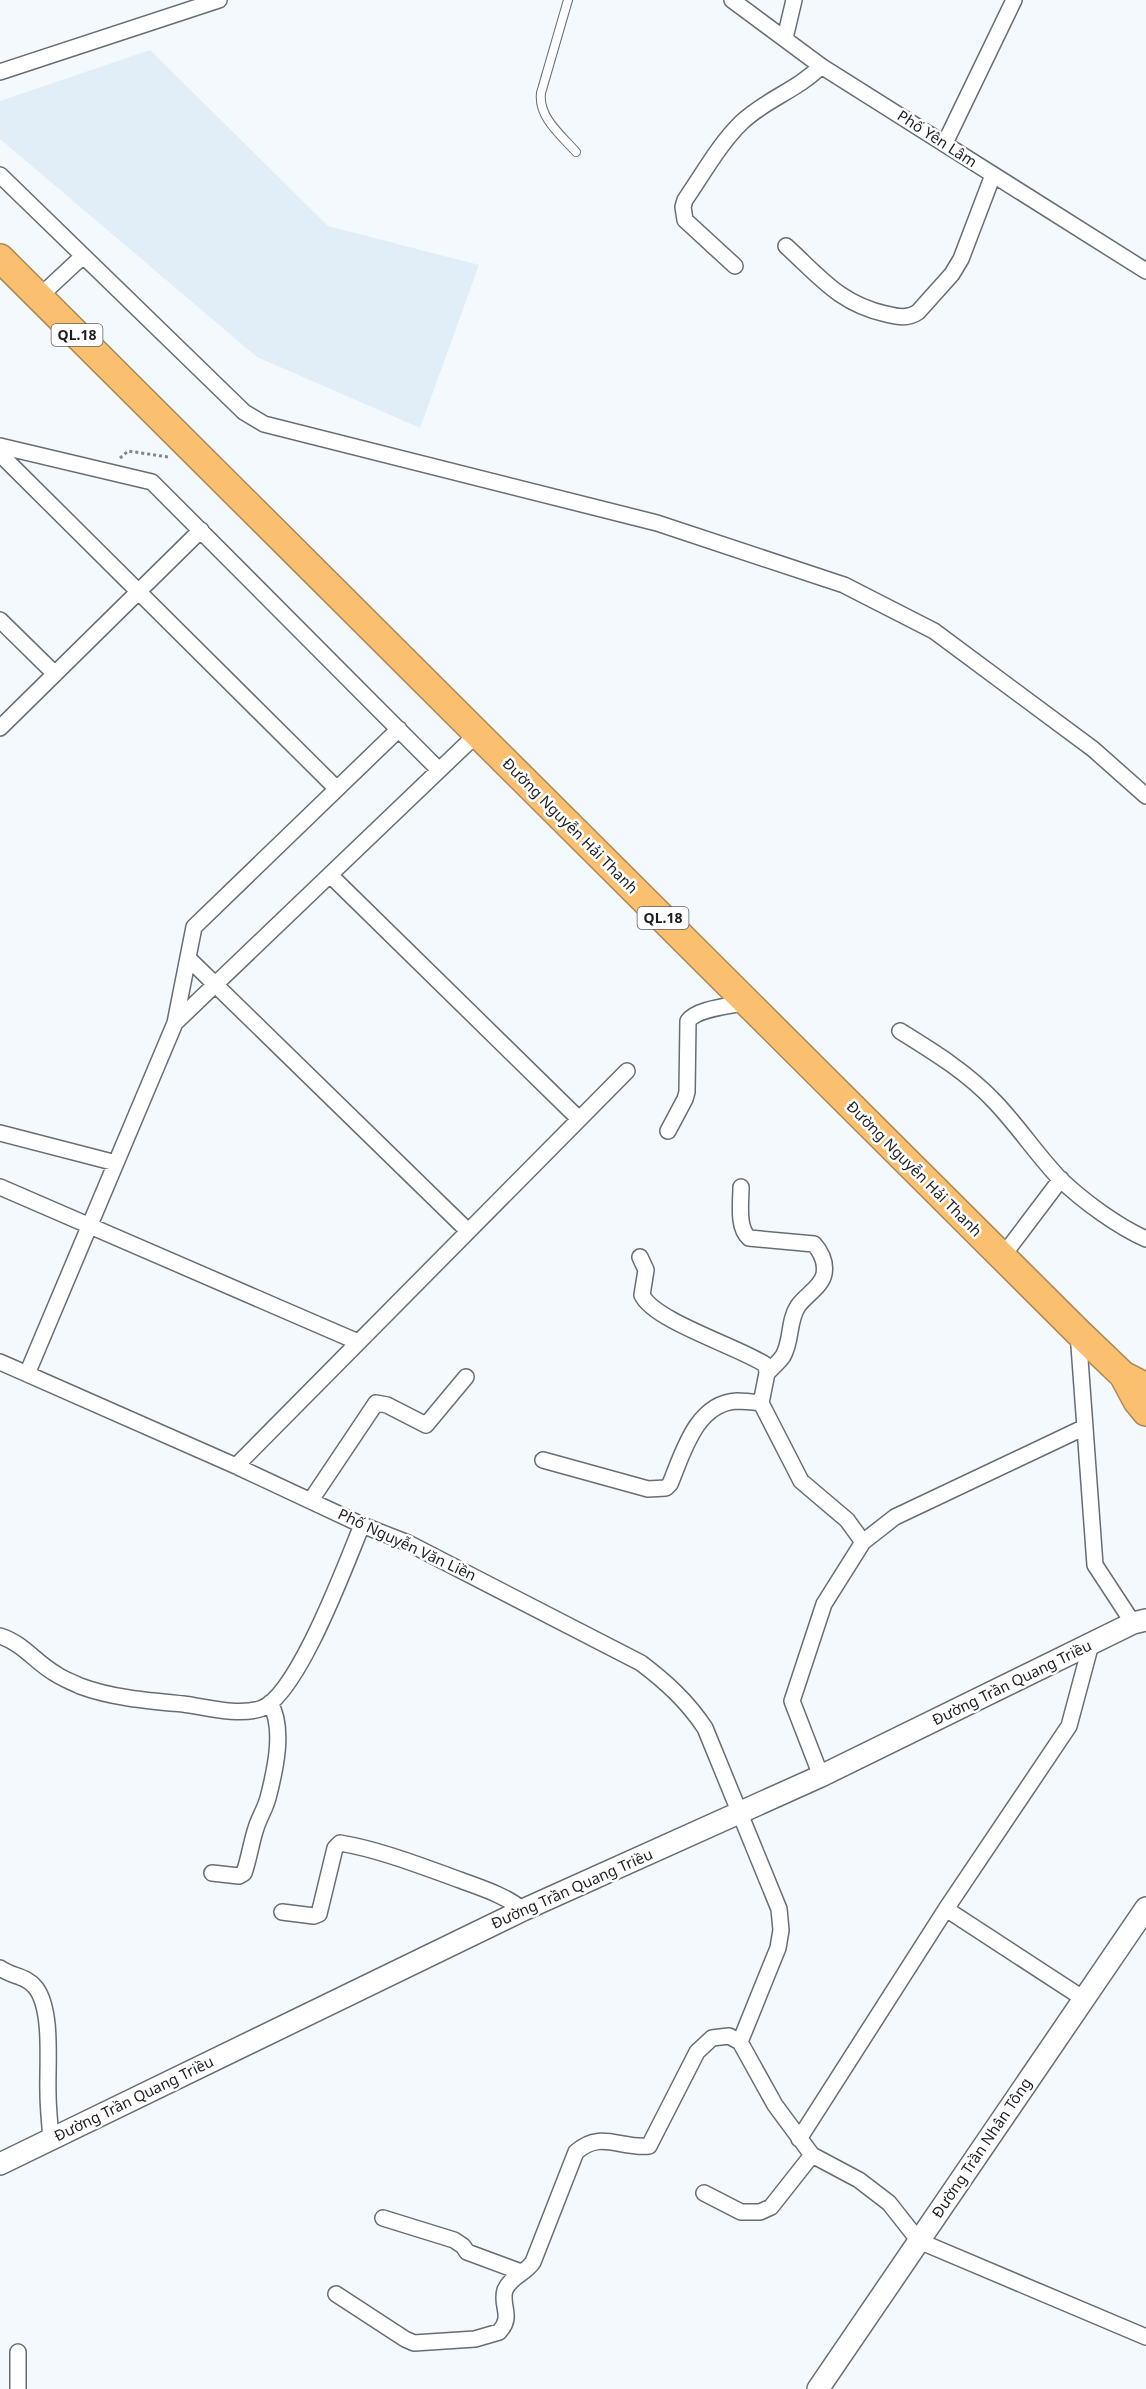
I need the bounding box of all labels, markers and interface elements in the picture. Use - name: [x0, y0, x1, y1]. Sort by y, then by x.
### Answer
- street label: Phố Yên Lâm: [894, 105, 981, 171]
- road number: QL.18: [52, 324, 103, 346]
- street label: Đường Nguyễn Hải Thanh: [499, 753, 643, 897]
- road number: QL.18: [638, 907, 688, 929]
- street label: Đường Nguyễn Hải Thanh: [843, 1096, 987, 1240]
- street label: Phố Nguyễn Văn Liền: [335, 1503, 480, 1585]
- street label: Đường Trần Quang Triều: [929, 1635, 1095, 1729]
- street label: Đường Trần Quang Triều: [488, 1843, 656, 1933]
- street label: Đường Trần Quang Triều: [51, 2051, 217, 2145]
- street label: Đường Trần Nhân Tông: [927, 2073, 1036, 2221]

